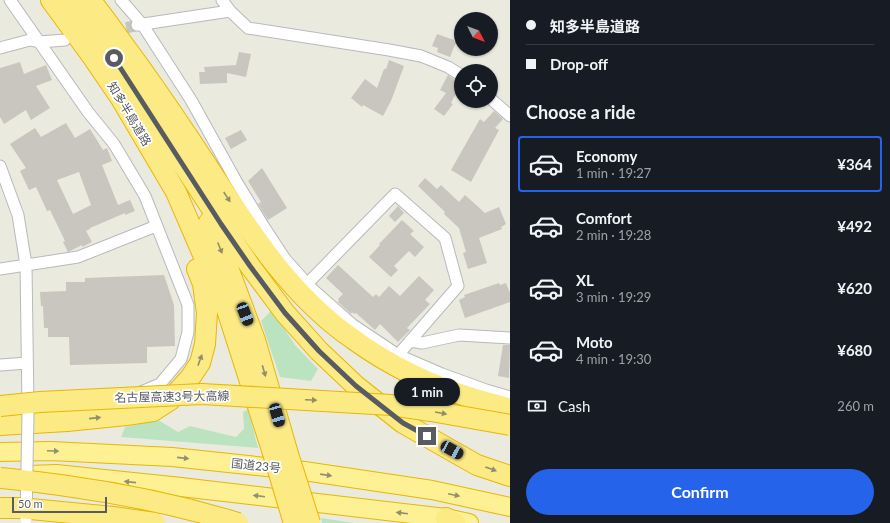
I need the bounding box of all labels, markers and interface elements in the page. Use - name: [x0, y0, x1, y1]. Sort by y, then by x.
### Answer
- north arrow: [454, 12, 498, 56]
- map controls: [454, 12, 498, 108]
- text: 知多半島道路: [550, 17, 640, 35]
- route start: [105, 49, 123, 67]
- text: Drop-off: [550, 55, 608, 73]
- button: locate: [454, 64, 498, 108]
- street label: 知多半島道路: [104, 79, 154, 148]
- text: Choose a ride: [526, 101, 635, 123]
- icon: car: [528, 146, 564, 182]
- text: Economy: [576, 147, 637, 165]
- text: ¥364: [837, 155, 872, 173]
- text: 1 min · 19:27: [576, 165, 651, 181]
- one-way arrow: [223, 192, 231, 202]
- icon: car: [528, 208, 564, 244]
- text: Comfort: [576, 209, 632, 227]
- text: ¥492: [837, 217, 872, 235]
- text: 2 min · 19:28: [576, 227, 651, 243]
- one-way arrow: [218, 243, 224, 255]
- icon: car: [528, 270, 564, 306]
- text: XL: [576, 271, 594, 289]
- text: ¥620: [837, 279, 872, 297]
- text: 3 min · 19:29: [576, 289, 651, 305]
- car: [235, 301, 255, 327]
- icon: car: [528, 332, 564, 368]
- text: Moto: [576, 333, 613, 351]
- text: ¥680: [837, 341, 872, 359]
- text: 4 min · 19:30: [576, 351, 651, 367]
- one-way arrow: [198, 353, 204, 365]
- one-way arrow: [261, 365, 267, 377]
- callout: 1 min: [394, 378, 460, 406]
- text: 1 min: [411, 384, 443, 400]
- street label: 名古屋高速3号大高線: [114, 388, 230, 405]
- icon: cash: [526, 395, 548, 417]
- one-way arrow: [305, 397, 317, 404]
- text: Cash: [558, 397, 590, 415]
- text: 260 m: [837, 398, 874, 414]
- car: [268, 402, 286, 428]
- one-way arrow: [434, 410, 447, 416]
- one-way arrow: [89, 415, 101, 422]
- route end: [418, 427, 436, 445]
- car: [439, 439, 465, 461]
- one-way arrow: [47, 448, 59, 455]
- one-way arrow: [177, 455, 189, 462]
- street label: 国道23号: [230, 455, 282, 476]
- one-way arrow: [486, 467, 498, 473]
- button: Confirm: [526, 469, 874, 515]
- one-way arrow: [320, 472, 332, 478]
- one-way arrow: [124, 478, 136, 485]
- one-way arrow: [448, 492, 460, 498]
- one-way arrow: [253, 493, 266, 499]
- scale bar: [12, 495, 107, 514]
- text: 50 m: [18, 497, 43, 510]
- one-way arrow: [396, 510, 408, 516]

